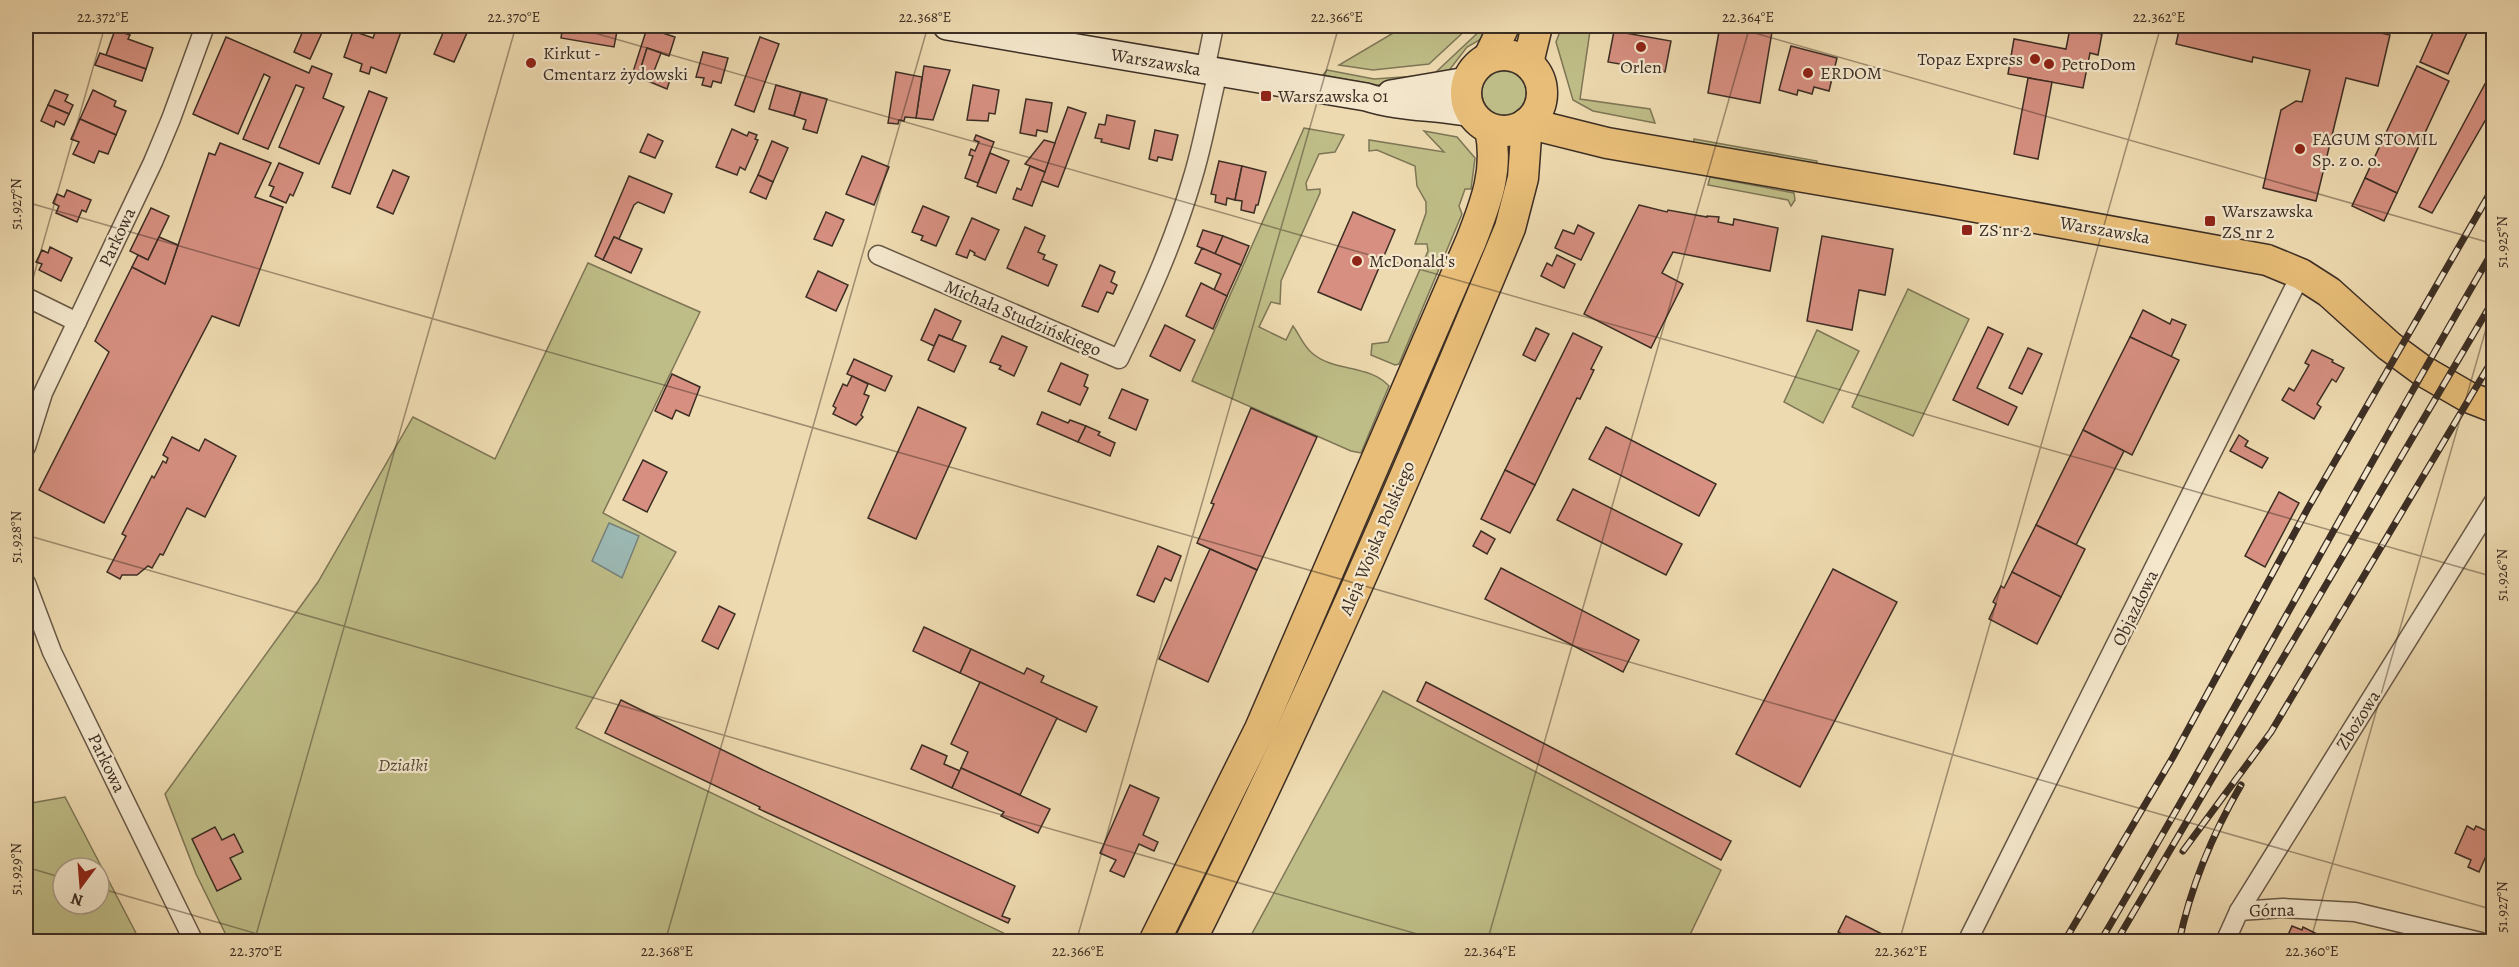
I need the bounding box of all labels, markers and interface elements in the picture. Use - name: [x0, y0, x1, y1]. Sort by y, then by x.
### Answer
- text: 22.372°E: [77, 7, 129, 27]
- text: 22.370°E: [488, 7, 540, 27]
- text: 22.368°E: [899, 7, 951, 27]
- text: 22.366°E: [1311, 7, 1363, 27]
- text: 22.364°E: [1722, 7, 1774, 27]
- text: 22.362°E: [2133, 7, 2185, 27]
- marker: Orlen: [1634, 40, 1648, 54]
- place label: Kirkut - Cmentarz żydowski: [543, 41, 688, 86]
- street label: Warszawska: [1108, 42, 1204, 82]
- place label: Topaz Express: [1918, 47, 2023, 71]
- marker: Topaz Express: [2028, 52, 2042, 66]
- place label: PetroDom: [2061, 52, 2136, 76]
- place label: Orlen: [1620, 55, 1662, 79]
- marker: Kirkut - Cmentarz żydowski: [524, 56, 538, 70]
- marker: PetroDom: [2042, 57, 2056, 71]
- place label: ERDOM: [1820, 61, 1882, 85]
- marker: ERDOM: [1801, 66, 1815, 80]
- place label: Warszawska 01: [1277, 84, 1388, 108]
- marker: Warszawska 01: [1259, 89, 1273, 103]
- place label: FAGUM STOMIL Sp. z o. o.: [2312, 127, 2438, 172]
- marker: FAGUM STOMIL Sp. z o. o.: [2293, 142, 2307, 156]
- text: 51.927°N: [6, 178, 26, 230]
- place label: Warszawska ZS nr 2: [2221, 199, 2314, 244]
- street label: Parkowa: [93, 203, 141, 271]
- street label: Warszawska: [2057, 210, 2153, 250]
- marker: Warszawska ZS nr 2: [2203, 214, 2217, 228]
- text: 51.925°N: [2492, 216, 2512, 268]
- place label: ZS nr 2: [1979, 218, 2032, 242]
- marker: ZS nr 2: [1960, 223, 1974, 237]
- place label: McDonald's: [1369, 249, 1455, 273]
- marker: McDonald's: [1350, 254, 1364, 268]
- street label: Michała Studzińskiego: [941, 274, 1105, 362]
- street label: Aleja Wojska Polskiego: [1333, 457, 1420, 620]
- text: 51.928°N: [6, 510, 26, 563]
- text: 51.926°N: [2492, 549, 2512, 601]
- street label: Objazdowa: [2106, 565, 2164, 650]
- street label: Zbożowa: [2330, 685, 2386, 754]
- street label: Parkowa: [82, 729, 132, 797]
- park label: Działki: [378, 753, 428, 777]
- text: 51.929°N: [6, 843, 26, 895]
- north arrow: [51, 856, 111, 916]
- text: 51.927°N: [2492, 881, 2512, 933]
- text: N: [68, 887, 86, 912]
- street label: Górna: [2249, 898, 2296, 922]
- text: 22.370°E: [230, 941, 282, 961]
- text: 22.368°E: [641, 941, 693, 961]
- text: 22.366°E: [1052, 941, 1104, 961]
- text: 22.364°E: [1464, 941, 1516, 961]
- text: 22.362°E: [1875, 941, 1927, 961]
- text: 22.360°E: [2285, 941, 2339, 961]

